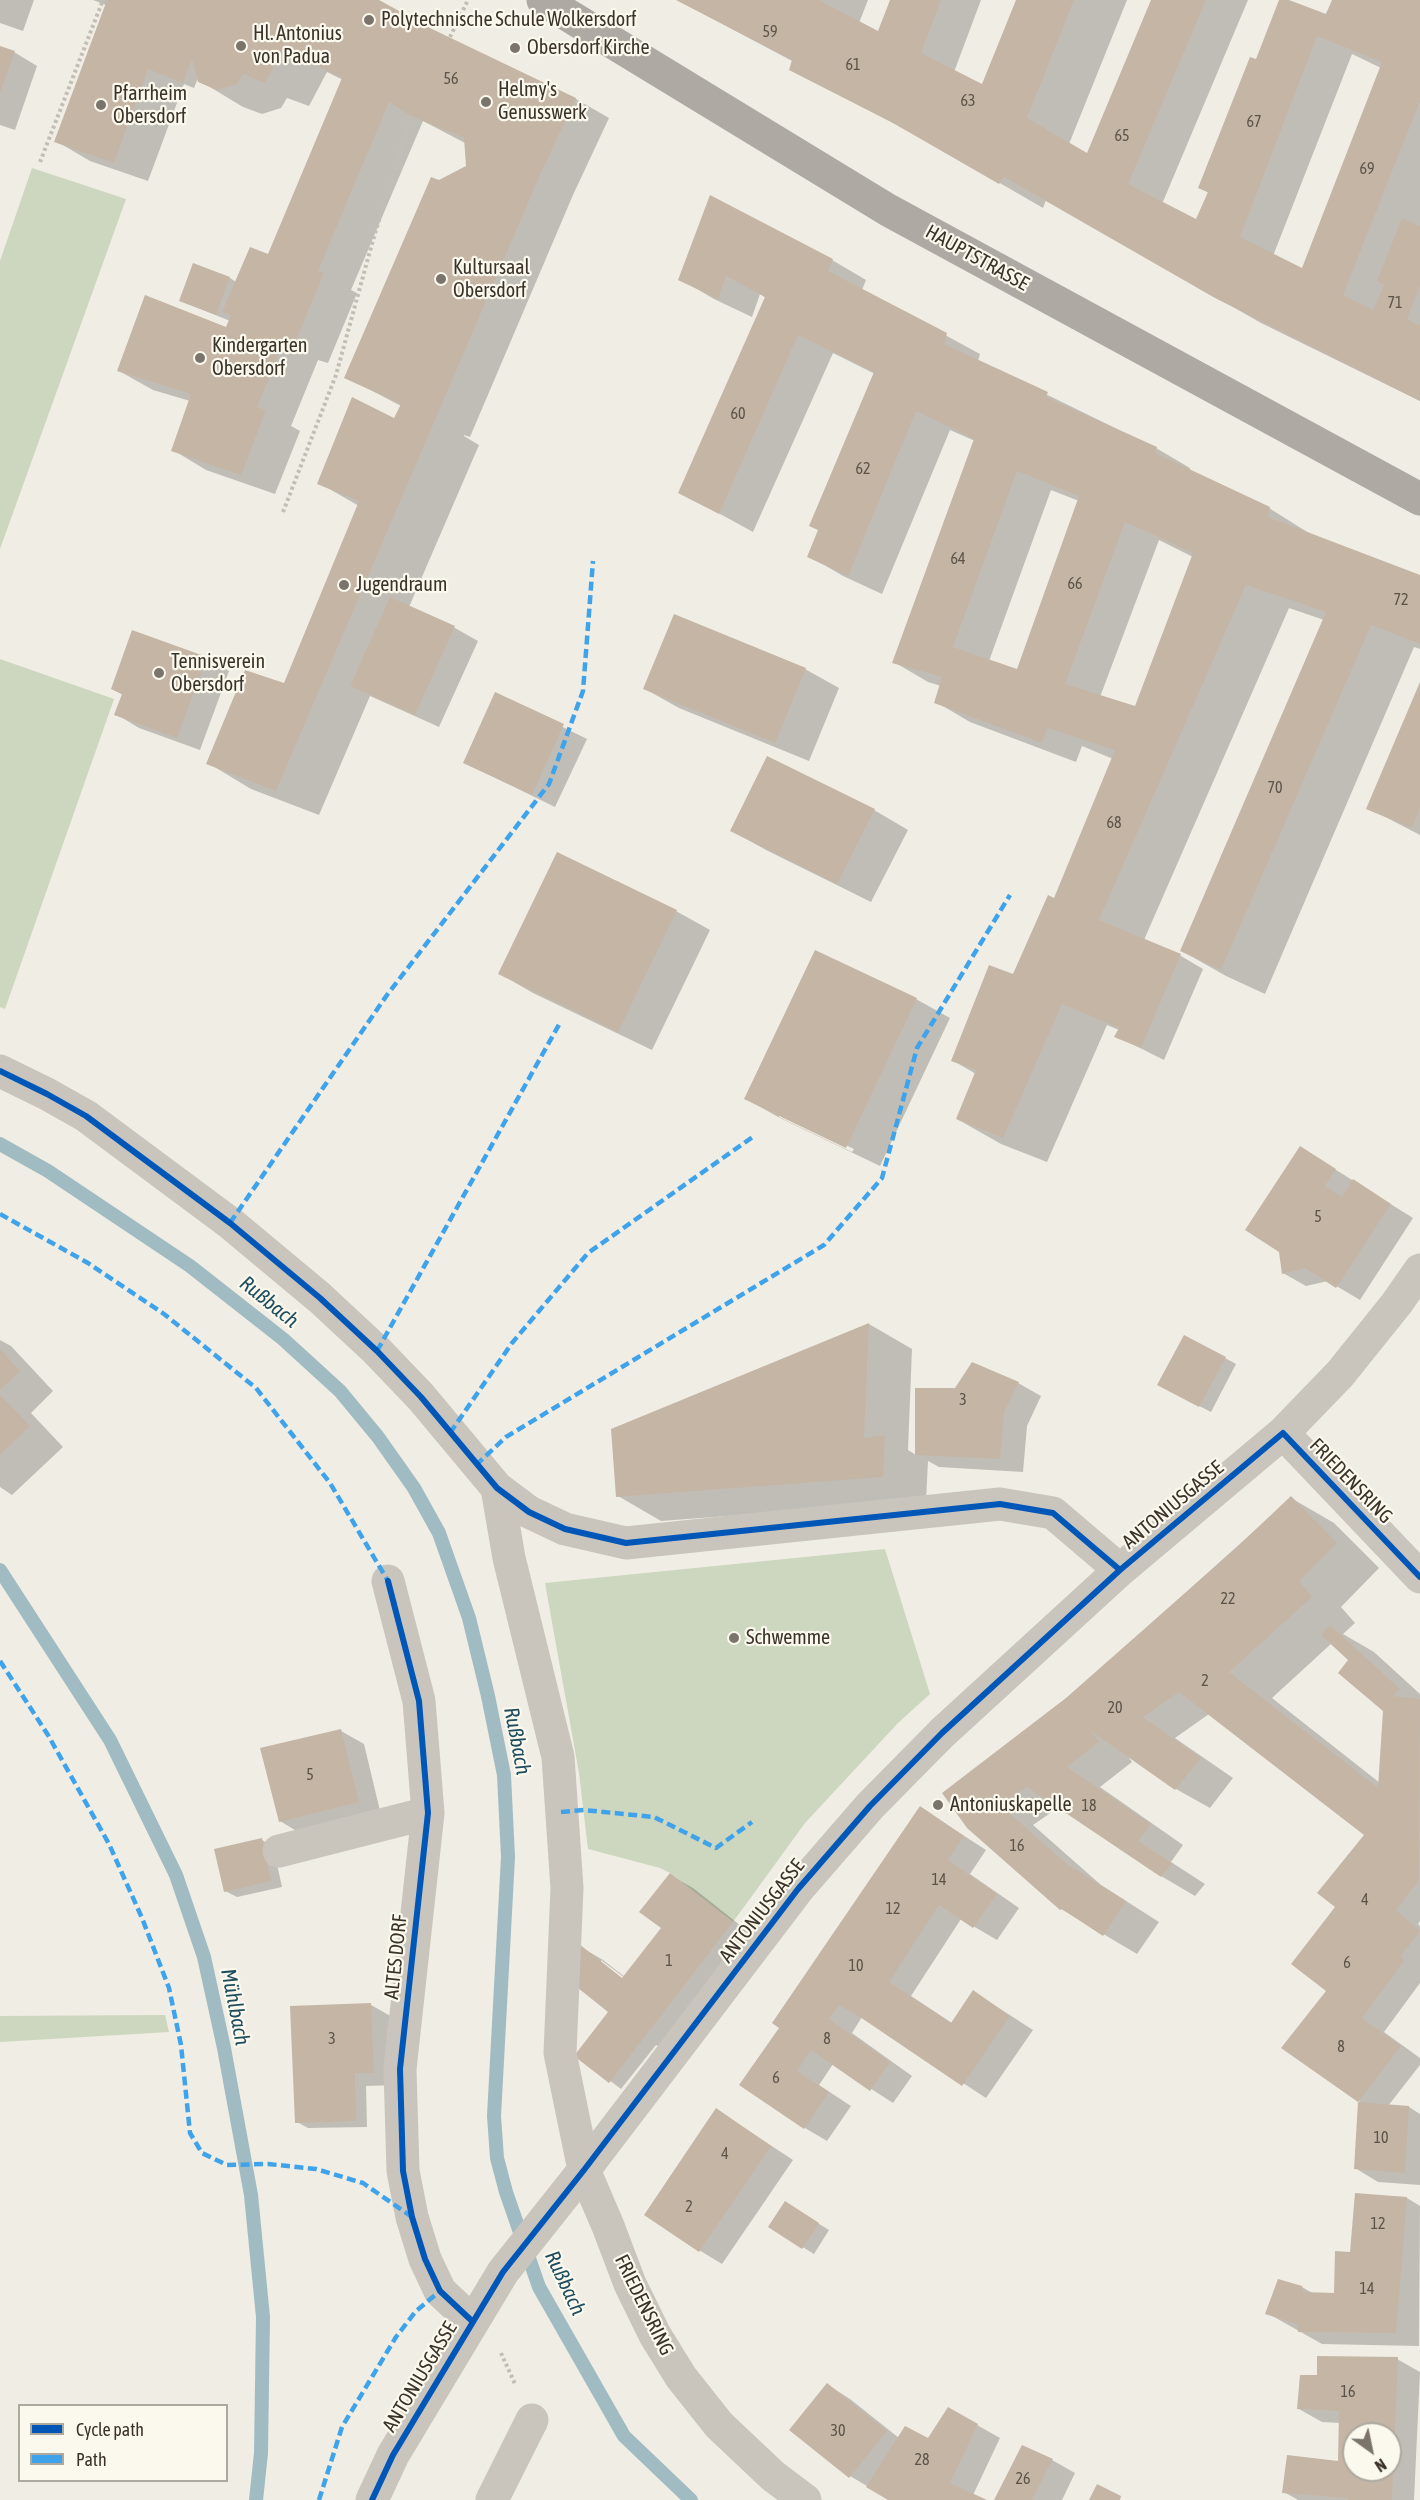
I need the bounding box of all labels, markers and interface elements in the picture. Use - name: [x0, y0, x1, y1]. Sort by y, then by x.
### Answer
- place label: Polytechnische Schule Wolkersdorf: [381, 8, 636, 32]
- marker: Polytechnische Schule Wolkersdorf: [362, 13, 376, 27]
- place label: Hl. Antonius von Padua: [253, 22, 342, 69]
- house number: 59: [762, 22, 778, 42]
- place label: Obersdorf Kirche: [527, 36, 650, 60]
- marker: Hl. Antonius von Padua: [234, 39, 248, 53]
- marker: Obersdorf Kirche: [508, 41, 522, 55]
- house number: 61: [845, 55, 861, 75]
- house number: 56: [443, 69, 459, 89]
- place label: Helmy's Genusswerk: [498, 78, 587, 125]
- place label: Pfarrheim Obersdorf: [113, 82, 187, 129]
- house number: 63: [960, 91, 976, 111]
- marker: Helmy's Genusswerk: [479, 95, 493, 109]
- marker: Pfarrheim Obersdorf: [94, 98, 108, 112]
- house number: 67: [1246, 112, 1262, 132]
- house number: 65: [1114, 126, 1130, 146]
- house number: 69: [1359, 159, 1375, 179]
- street label: HAUPTSTRASSE: [921, 220, 1033, 296]
- place label: Kultursaal Obersdorf: [453, 256, 530, 303]
- marker: Kultursaal Obersdorf: [434, 272, 448, 286]
- house number: 71: [1387, 293, 1403, 313]
- place label: Kindergarten Obersdorf: [212, 334, 307, 381]
- marker: Kindergarten Obersdorf: [193, 351, 207, 365]
- house number: 60: [730, 404, 746, 424]
- house number: 62: [855, 459, 871, 479]
- house number: 64: [950, 549, 966, 569]
- place label: Jugendraum: [356, 573, 447, 597]
- house number: 66: [1067, 574, 1083, 594]
- marker: Jugendraum: [337, 578, 351, 592]
- house number: 72: [1393, 590, 1409, 610]
- place label: Tennisverein Obersdorf: [171, 650, 265, 697]
- marker: Tennisverein Obersdorf: [152, 666, 166, 680]
- house number: 70: [1267, 778, 1283, 798]
- house number: 68: [1106, 813, 1122, 833]
- house number: 5: [1314, 1207, 1322, 1227]
- water label: Rußbach: [235, 1271, 303, 1333]
- house number: 3: [959, 1390, 967, 1410]
- street label: FRIEDENSRING: [1304, 1433, 1398, 1529]
- street label: ANTONIUSGASSE: [1118, 1456, 1228, 1554]
- house number: 22: [1220, 1589, 1236, 1609]
- place label: Schwemme: [746, 1626, 830, 1650]
- marker: Schwemme: [727, 1631, 741, 1645]
- house number: 2: [1201, 1671, 1209, 1691]
- house number: 20: [1107, 1698, 1123, 1718]
- water label: Rußbach: [498, 1705, 536, 1777]
- house number: 5: [306, 1765, 314, 1785]
- place label: Antoniuskapelle: [950, 1793, 1072, 1817]
- house number: 18: [1081, 1796, 1097, 1816]
- marker: Antoniuskapelle: [931, 1798, 945, 1812]
- house number: 16: [1009, 1836, 1025, 1856]
- street label: ANTONIUSGASSE: [714, 1855, 810, 1967]
- house number: 14: [931, 1870, 947, 1890]
- house number: 4: [1361, 1890, 1369, 1910]
- house number: 12: [885, 1899, 901, 1919]
- street label: ALTES DORF: [380, 1913, 412, 2001]
- house number: 1: [665, 1951, 673, 1971]
- house number: 6: [1343, 1953, 1351, 1973]
- house number: 10: [848, 1956, 864, 1976]
- water label: Mühlbach: [215, 1966, 255, 2048]
- house number: 3: [328, 2029, 336, 2049]
- house number: 8: [823, 2029, 831, 2049]
- house number: 8: [1337, 2037, 1345, 2057]
- house number: 6: [772, 2068, 780, 2088]
- house number: 10: [1373, 2128, 1389, 2148]
- house number: 4: [721, 2144, 729, 2164]
- house number: 2: [685, 2197, 693, 2217]
- house number: 12: [1370, 2214, 1386, 2234]
- water label: Rußbach: [539, 2247, 591, 2319]
- street label: FRIEDENSRING: [609, 2251, 679, 2359]
- house number: 14: [1359, 2279, 1375, 2299]
- street label: ANTONIUSGASSE: [378, 2317, 462, 2437]
- house number: 16: [1340, 2382, 1356, 2402]
- legend: [18, 2404, 228, 2482]
- text: Cycle path: [76, 2419, 144, 2440]
- house number: 30: [830, 2421, 846, 2441]
- north arrow: [1342, 2422, 1402, 2482]
- text: Path: [76, 2449, 107, 2470]
- house number: 28: [914, 2450, 930, 2470]
- text: N: [1372, 2455, 1390, 2476]
- house number: 26: [1015, 2469, 1031, 2489]

